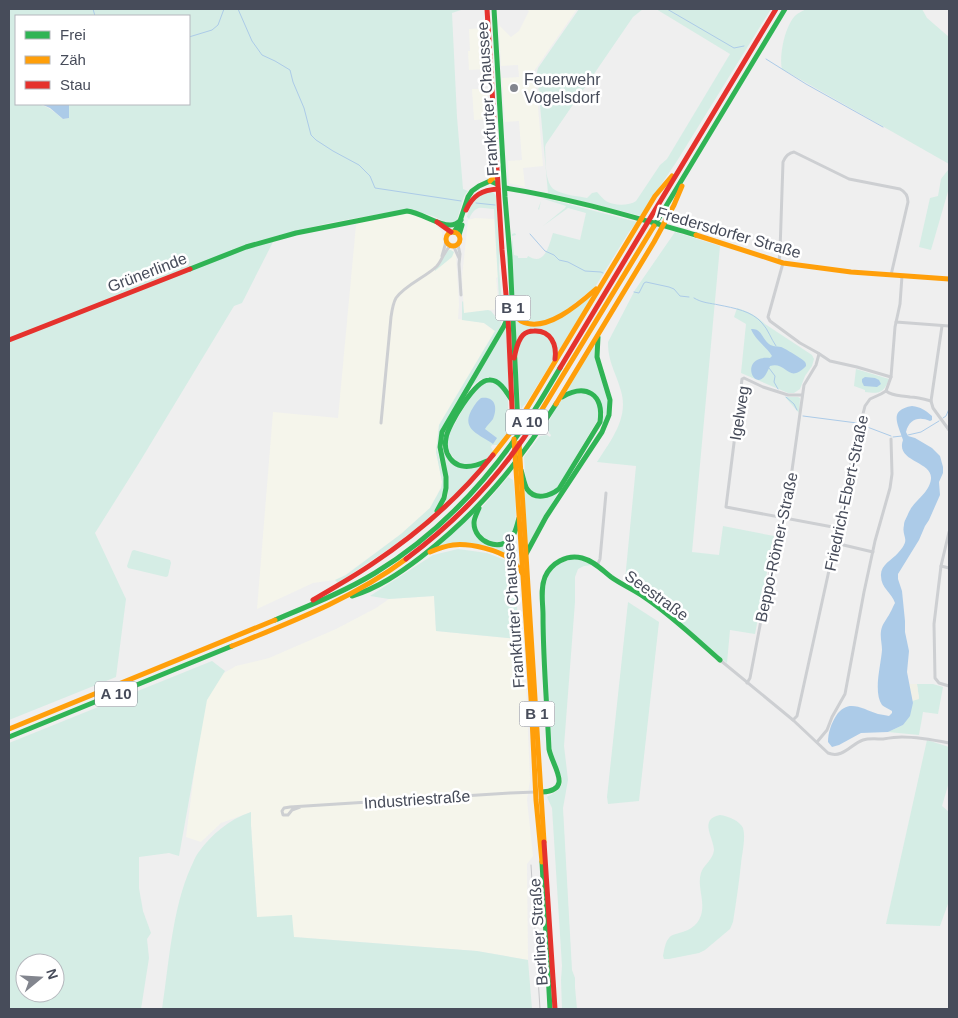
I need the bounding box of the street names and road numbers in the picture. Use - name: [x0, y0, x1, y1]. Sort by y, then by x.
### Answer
- street label: Frankfurter Chaussee: [474, 21, 501, 177]
- street label: Fredersdorfer Straße: [655, 204, 803, 261]
- street label: Grünerlinde: [105, 250, 189, 295]
- road number: B 1: [496, 296, 530, 320]
- street label: Igelweg: [727, 385, 752, 442]
- road number: A 10: [506, 410, 548, 434]
- street label: Friedrich-Ebert-Straße: [822, 413, 871, 573]
- street label: Beppo-Römer-Straße: [752, 470, 801, 624]
- street label: Frankfurter Chaussee: [500, 533, 527, 689]
- street label: Seestraße: [622, 567, 692, 624]
- road number: A 10: [95, 682, 137, 706]
- road number: B 1: [520, 702, 554, 726]
- street label: Industriestraße: [363, 787, 471, 812]
- street label: Berliner Straße: [526, 878, 551, 986]

